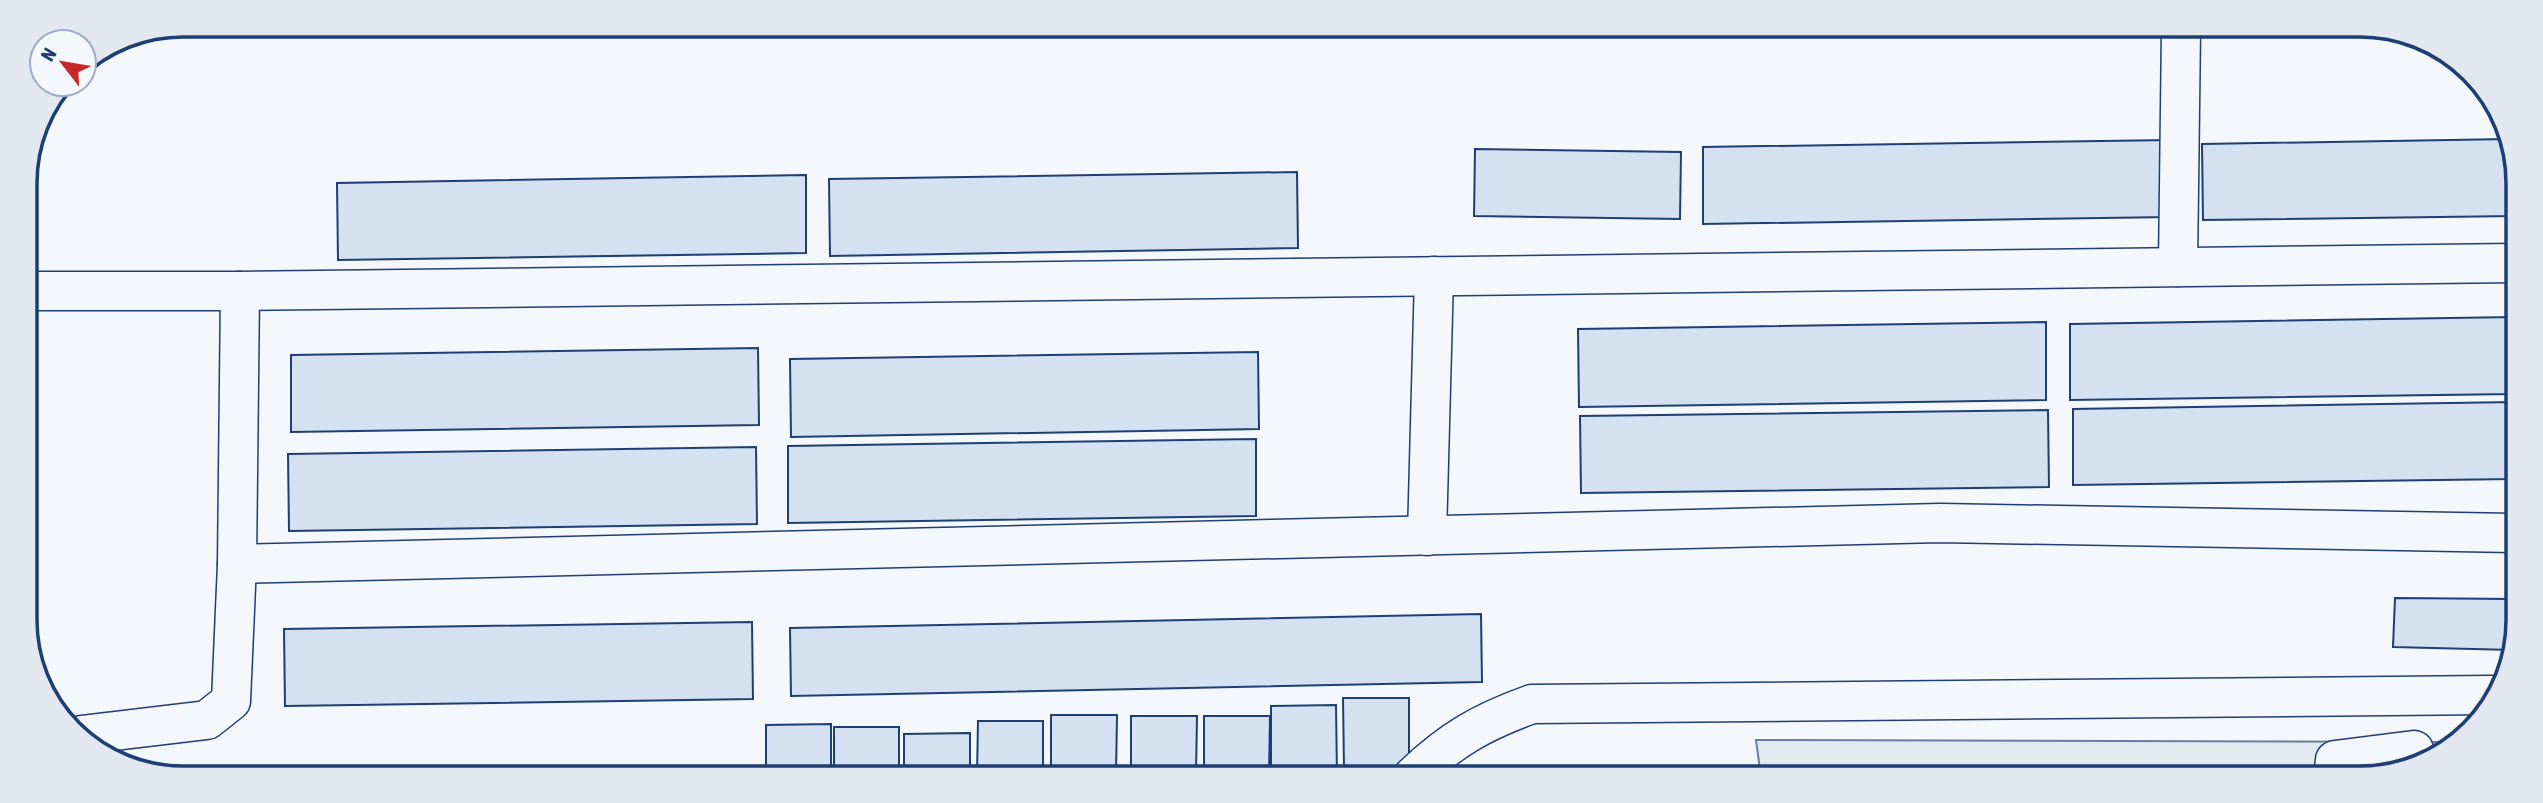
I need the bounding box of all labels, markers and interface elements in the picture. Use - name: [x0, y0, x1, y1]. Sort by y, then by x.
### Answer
- north arrow: [28, 28, 98, 98]
- text: N: [36, 44, 61, 65]

